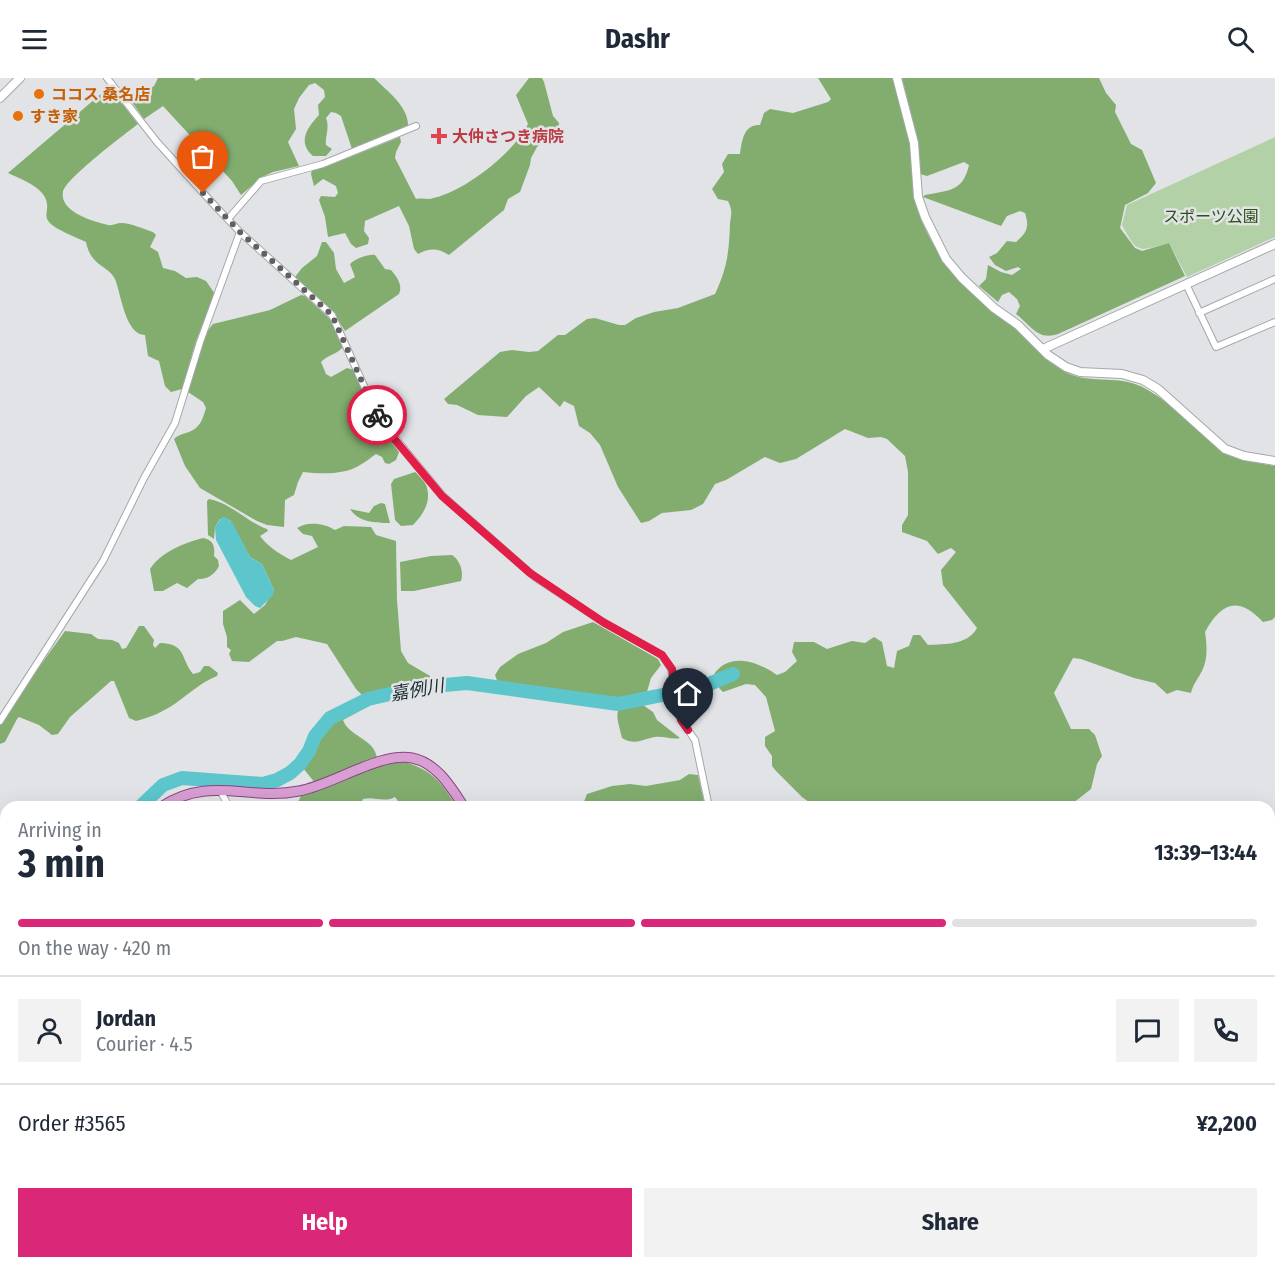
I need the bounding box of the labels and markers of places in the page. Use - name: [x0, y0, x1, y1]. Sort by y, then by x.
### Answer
- place label: ココス 桑名店: [51, 85, 150, 104]
- marker: ココス 桑名店: [32, 87, 46, 101]
- place label: すき家: [30, 107, 78, 126]
- marker: すき家: [11, 109, 25, 123]
- marker: 大仲さつき病院: [430, 127, 448, 145]
- place label: 大仲さつき病院: [452, 127, 564, 146]
- pin: [177, 131, 228, 193]
- pin: [662, 668, 713, 730]

